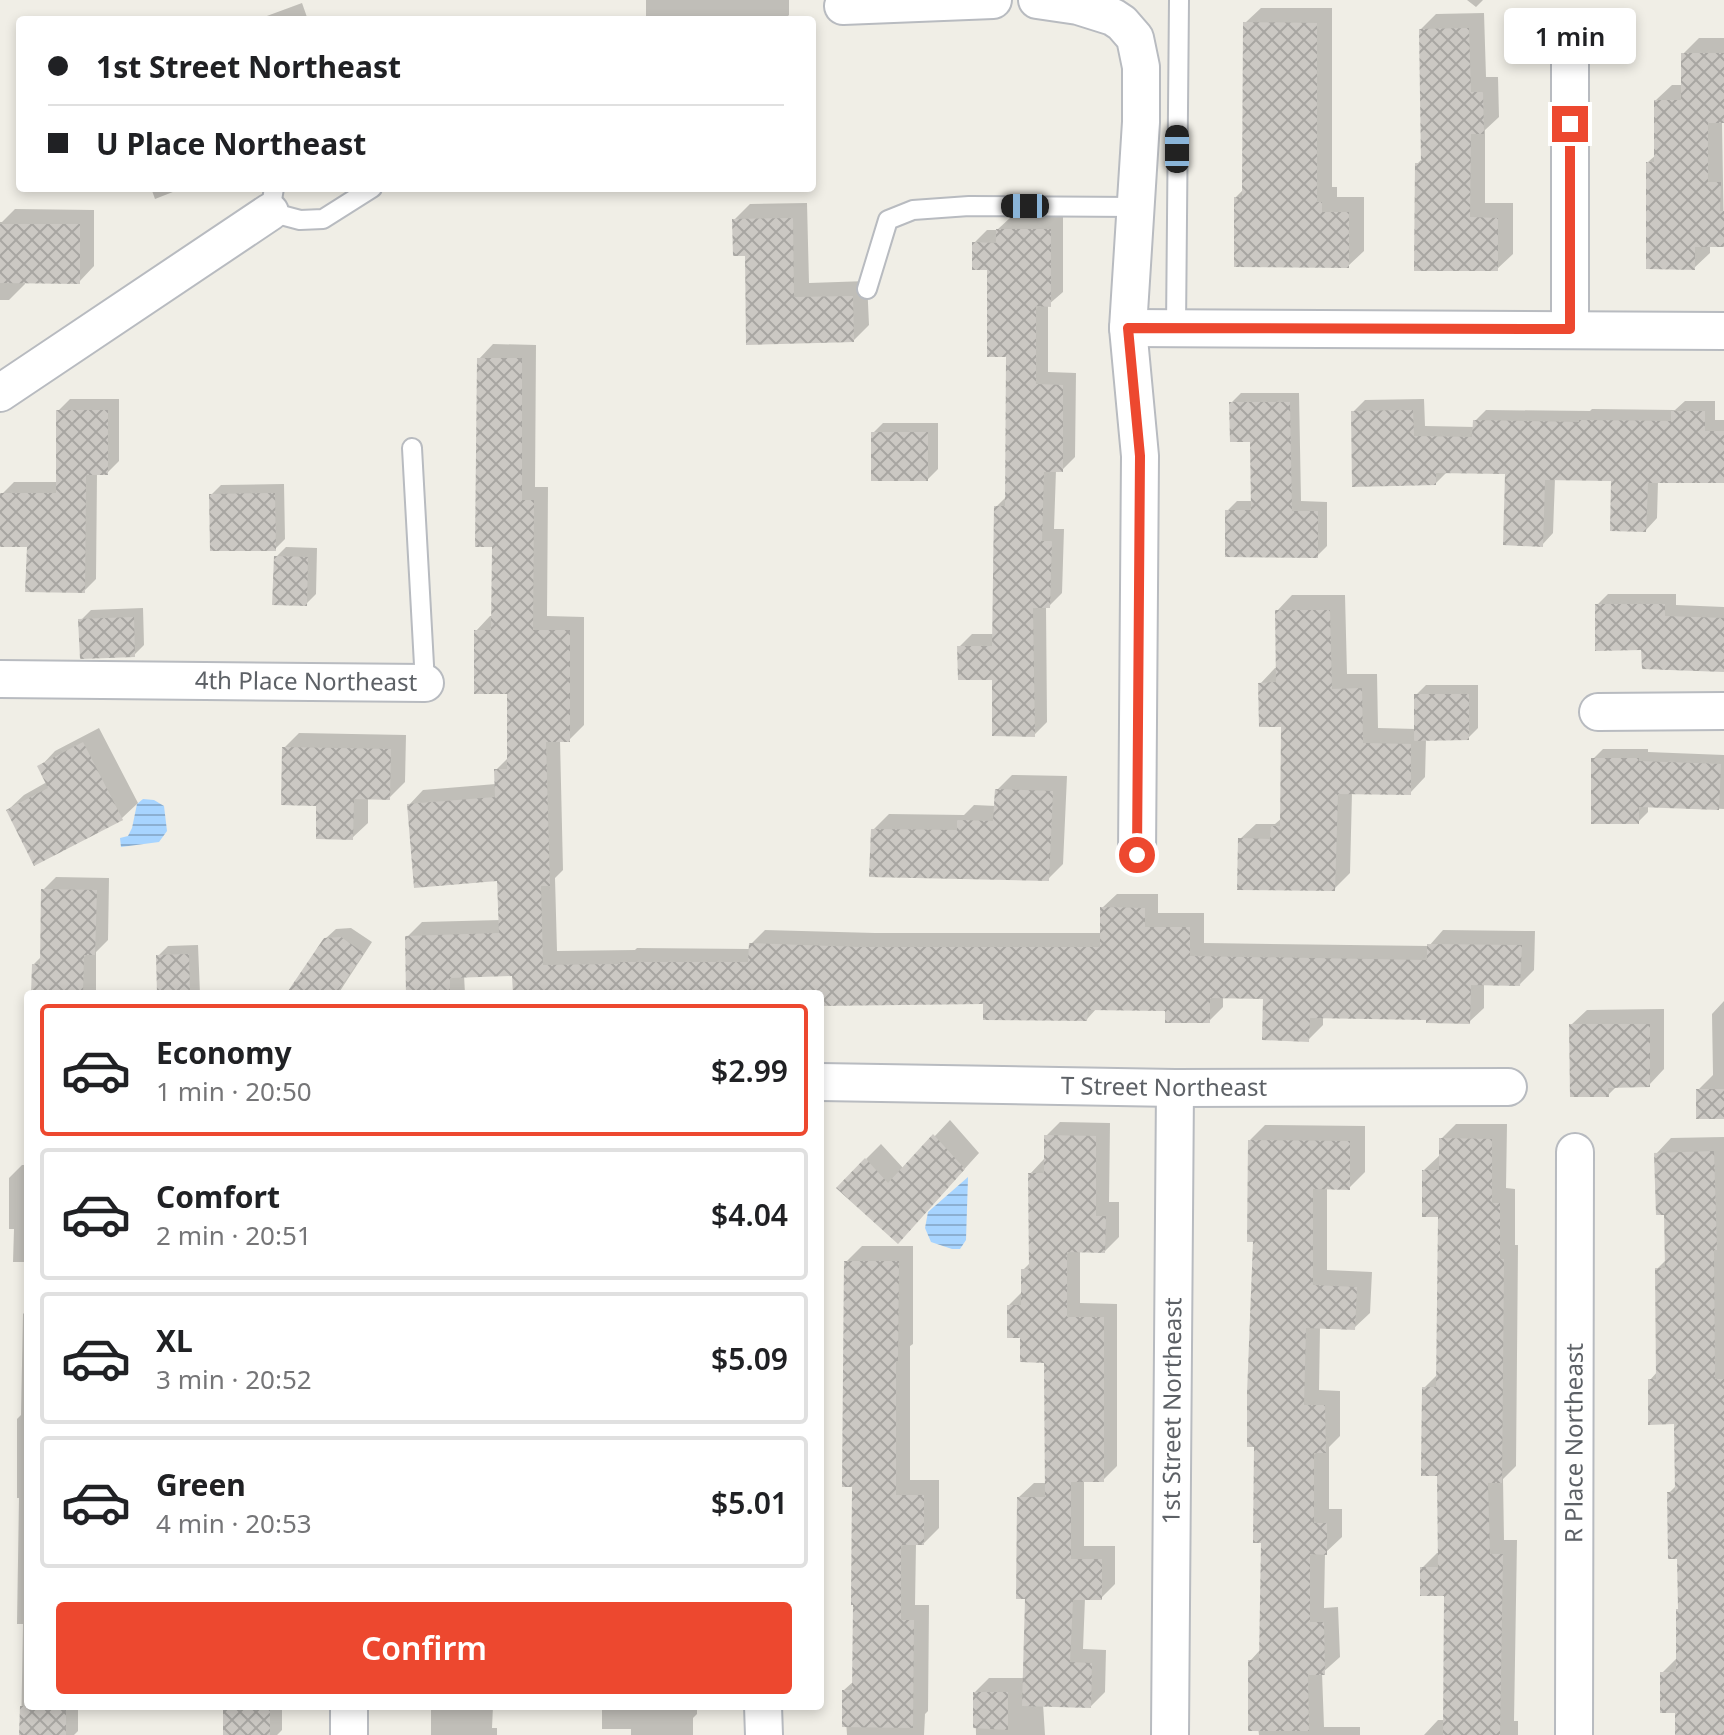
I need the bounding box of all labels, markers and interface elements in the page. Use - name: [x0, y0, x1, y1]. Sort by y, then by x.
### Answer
- callout: 1 min: [1504, 8, 1636, 64]
- text: 1 min: [1535, 18, 1605, 54]
- text: 1st Street Northeast: [96, 46, 401, 87]
- route end: [1552, 106, 1588, 142]
- text: U Place Northeast: [96, 123, 366, 164]
- car: [1165, 125, 1189, 173]
- car: [1001, 194, 1049, 218]
- street label: 4th Place Northeast: [195, 663, 418, 698]
- route start: [1119, 837, 1155, 873]
- text: Economy: [156, 1032, 292, 1073]
- icon: car: [60, 1034, 132, 1106]
- text: $2.99: [711, 1050, 788, 1091]
- street label: T Street Northeast: [1061, 1068, 1267, 1103]
- text: 1 min · 20:50: [156, 1073, 312, 1109]
- text: Comfort: [156, 1176, 280, 1217]
- icon: car: [60, 1178, 132, 1250]
- text: $4.04: [711, 1194, 788, 1235]
- text: 2 min · 20:51: [156, 1217, 312, 1253]
- street label: 1st Street Northeast: [1154, 1297, 1188, 1525]
- text: XL: [156, 1320, 193, 1361]
- icon: car: [60, 1322, 132, 1394]
- text: $5.09: [711, 1338, 788, 1379]
- street label: R Place Northeast: [1556, 1343, 1590, 1543]
- text: 3 min · 20:52: [156, 1361, 312, 1397]
- text: Green: [156, 1464, 246, 1505]
- icon: car: [60, 1466, 132, 1538]
- text: $5.01: [711, 1482, 788, 1523]
- text: 4 min · 20:53: [156, 1505, 312, 1541]
- button: Confirm: [56, 1602, 792, 1694]

